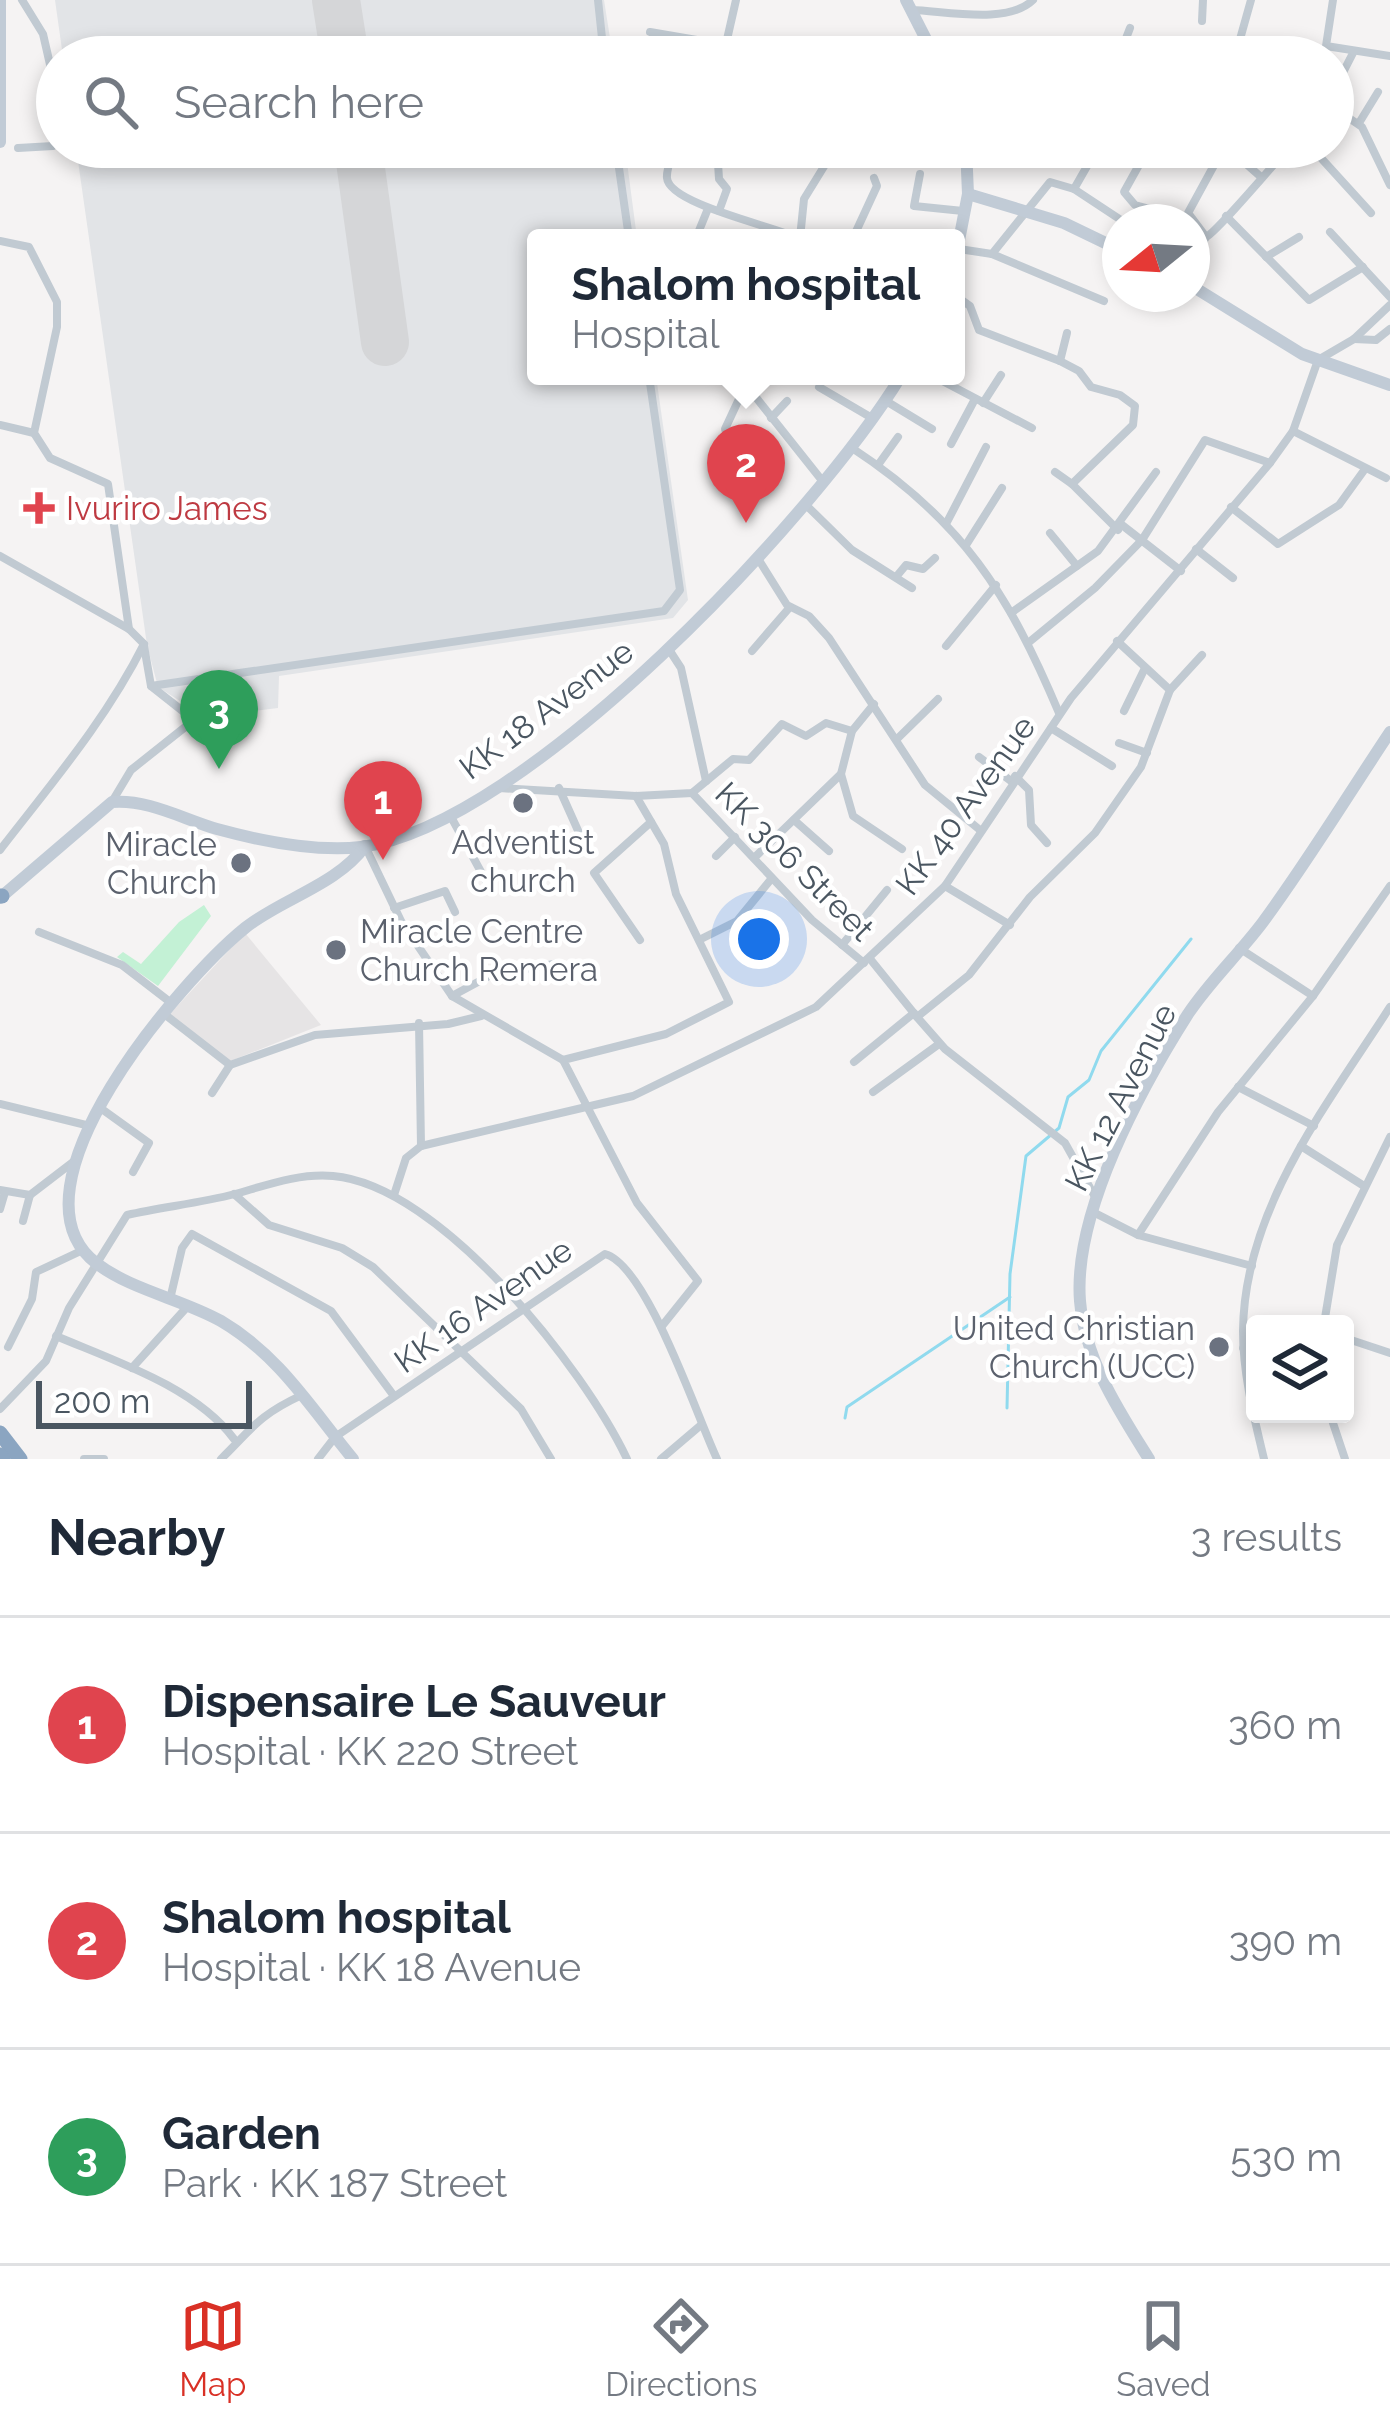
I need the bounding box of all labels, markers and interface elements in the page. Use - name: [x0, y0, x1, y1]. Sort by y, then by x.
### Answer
- search box: [36, 36, 1354, 168]
- icon: search: [78, 69, 144, 135]
- text: Search here: [174, 76, 424, 129]
- north arrow: [1102, 204, 1210, 312]
- popup: [527, 229, 965, 385]
- text: Shalom hospital: [572, 258, 920, 311]
- text: Hospital: [572, 311, 720, 357]
- pin: 2: [707, 424, 785, 523]
- place label: Ivuriro James: [66, 489, 268, 528]
- marker: Ivuriro James: [23, 492, 55, 524]
- street label: KK 18 Avenue: [452, 631, 641, 787]
- pin: 3: [180, 670, 258, 769]
- street label: KK 40 Avenue: [887, 708, 1043, 902]
- pin: 1: [344, 761, 422, 860]
- street label: KK 306 Street: [707, 774, 882, 949]
- marker: Adventist church: [510, 790, 536, 816]
- place label: Adventist church: [451, 823, 595, 900]
- place label: Miracle Church: [105, 825, 217, 902]
- marker: Miracle Church: [228, 850, 254, 876]
- your location: [729, 909, 789, 969]
- place label: Miracle Centre Church Remera: [360, 912, 598, 989]
- marker: Miracle Centre Church Remera: [323, 937, 349, 963]
- street label: KK 12 Avenue: [1057, 997, 1184, 1197]
- street label: KK 16 Avenue: [387, 1230, 580, 1381]
- place label: United Christian Church (UCC): [953, 1309, 1195, 1386]
- map controls: [1246, 1315, 1354, 1423]
- button: layers: [1246, 1315, 1354, 1423]
- marker: United Christian Church (UCC): [1206, 1334, 1232, 1360]
- scale bar: [36, 1375, 252, 1428]
- text: 200 m: [54, 1382, 150, 1421]
- text: Nearby: [48, 1507, 225, 1567]
- text: 3 results: [1191, 1514, 1342, 1560]
- text: Dispensaire Le Sauveur: [162, 1675, 666, 1728]
- text: 1: [77, 1702, 97, 1748]
- text: 360 m: [1228, 1702, 1342, 1748]
- text: Hospital · KK 220 Street: [162, 1728, 578, 1774]
- text: Shalom hospital: [162, 1891, 511, 1944]
- text: 2: [76, 1918, 98, 1964]
- text: 390 m: [1229, 1918, 1342, 1964]
- text: Hospital · KK 18 Avenue: [162, 1944, 581, 1990]
- text: Garden: [162, 2107, 321, 2160]
- text: 3: [76, 2134, 98, 2180]
- text: 530 m: [1230, 2134, 1342, 2180]
- text: Park · KK 187 Street: [162, 2160, 507, 2206]
- tab: Map: [179, 2293, 246, 2404]
- tab: Directions: [605, 2293, 758, 2404]
- tab: Saved: [1116, 2293, 1211, 2404]

